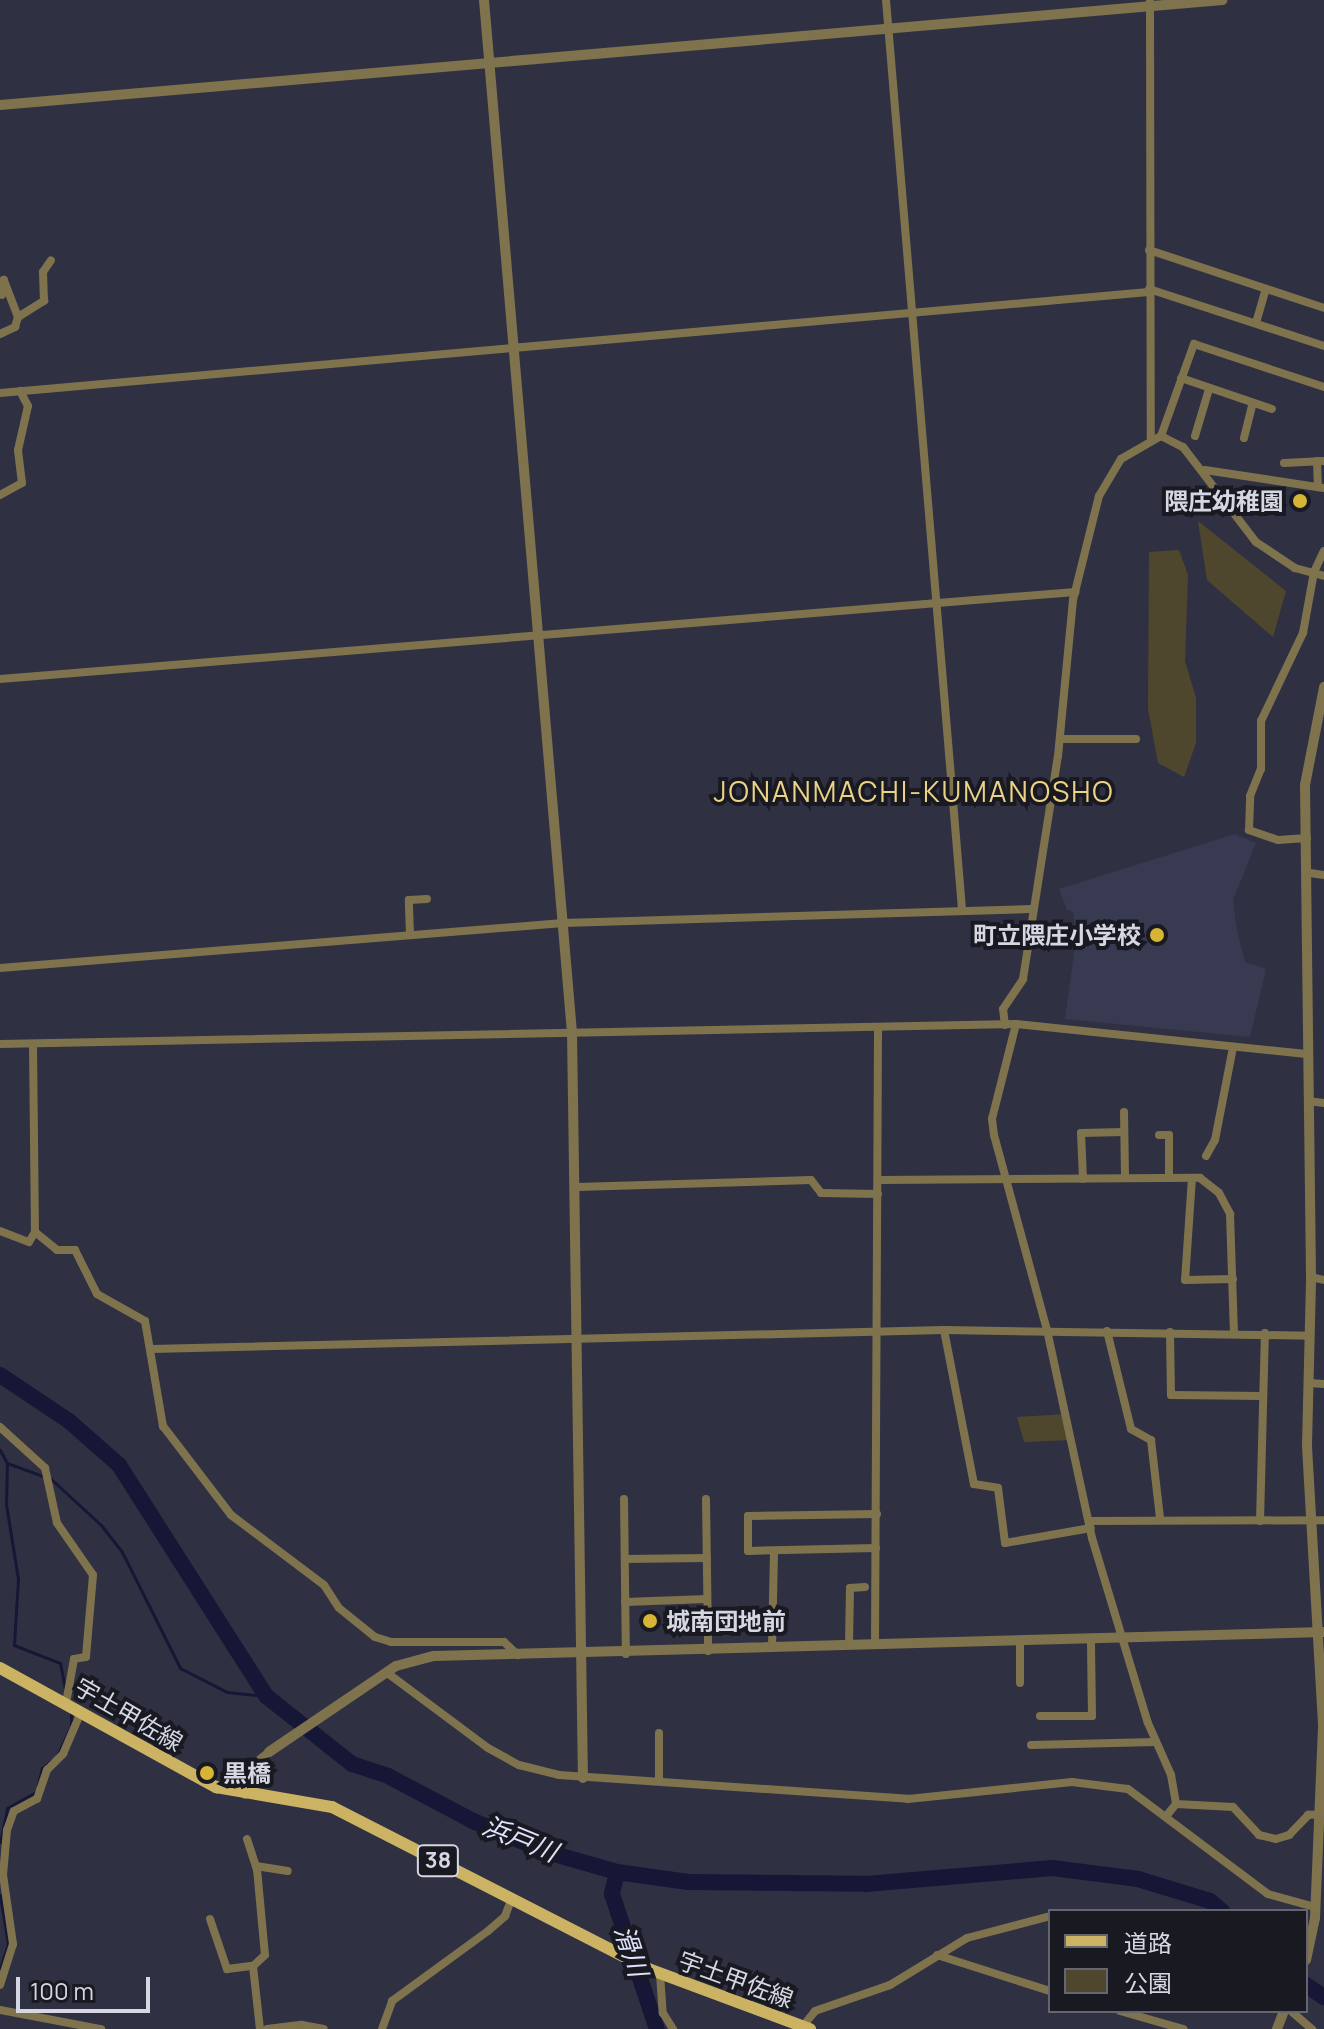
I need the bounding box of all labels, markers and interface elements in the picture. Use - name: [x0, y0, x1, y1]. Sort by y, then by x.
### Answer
- place label: 隈庄幼稚園: [1164, 487, 1284, 515]
- marker: 隈庄幼稚園: [1291, 492, 1309, 510]
- district label: JONANMACHI-KUMANOSHO: [713, 774, 1115, 808]
- place label: 町立隈庄小学校: [973, 921, 1141, 949]
- marker: 町立隈庄小学校: [1148, 926, 1166, 944]
- place label: 城南団地前: [666, 1607, 786, 1635]
- marker: 城南団地前: [641, 1612, 659, 1630]
- street label: 宇土甲佐線: [70, 1672, 188, 1756]
- place label: 黒橋: [223, 1759, 271, 1787]
- marker: 黒橋: [198, 1764, 216, 1782]
- water label: 浜戸川: [478, 1810, 562, 1868]
- road number: 38: [416, 1843, 460, 1879]
- legend: [1048, 1909, 1308, 2013]
- water label: 滑川: [608, 1921, 654, 1981]
- text: 道路: [1124, 1926, 1172, 1959]
- street label: 宇土甲佐線: [675, 1945, 797, 2013]
- scale bar: [20, 1961, 154, 2011]
- text: 公園: [1124, 1966, 1172, 1999]
- text: 100 m: [30, 1974, 94, 2007]

